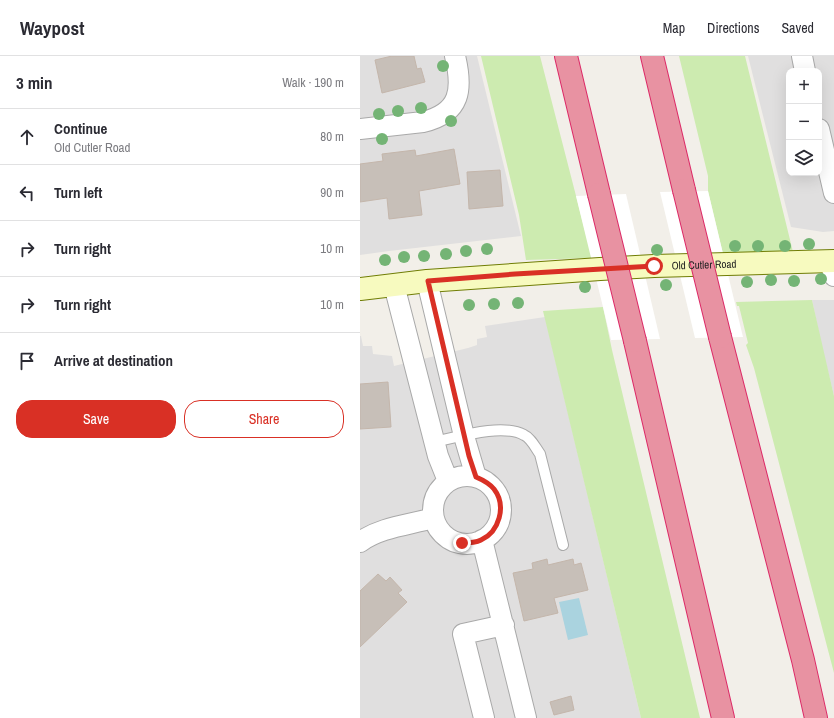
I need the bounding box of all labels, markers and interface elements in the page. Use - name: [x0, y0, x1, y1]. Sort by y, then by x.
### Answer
- text: Waypost: [20, 15, 84, 41]
- text: Map: [663, 19, 685, 37]
- text: Directions: [707, 19, 759, 37]
- text: Saved: [781, 19, 814, 37]
- map controls: [786, 68, 822, 176]
- button: +: [786, 68, 822, 104]
- text: 3 min: [16, 71, 52, 94]
- text: Walk · 190 m: [282, 74, 344, 91]
- button: −: [786, 104, 822, 140]
- text: Continue: [54, 118, 107, 139]
- icon: ahead: [16, 126, 38, 148]
- text: 80 m: [320, 128, 344, 145]
- text: Old Cutler Road: [54, 139, 130, 156]
- button: layers: [786, 140, 822, 176]
- icon: left: [16, 182, 38, 204]
- text: Turn left: [54, 182, 102, 203]
- text: 90 m: [320, 184, 344, 201]
- icon: right: [16, 238, 38, 260]
- text: Turn right: [54, 238, 111, 259]
- text: 10 m: [320, 240, 344, 257]
- route start: [645, 257, 663, 275]
- street label: Old Cutler Road: [671, 257, 737, 273]
- icon: right: [16, 294, 38, 316]
- text: Turn right: [54, 294, 111, 315]
- text: 10 m: [320, 296, 344, 313]
- icon: arrive: [16, 350, 38, 372]
- text: Arrive at destination: [54, 350, 173, 371]
- button: Save: [16, 400, 176, 438]
- button: Share: [184, 400, 344, 438]
- route end: [453, 534, 471, 552]

